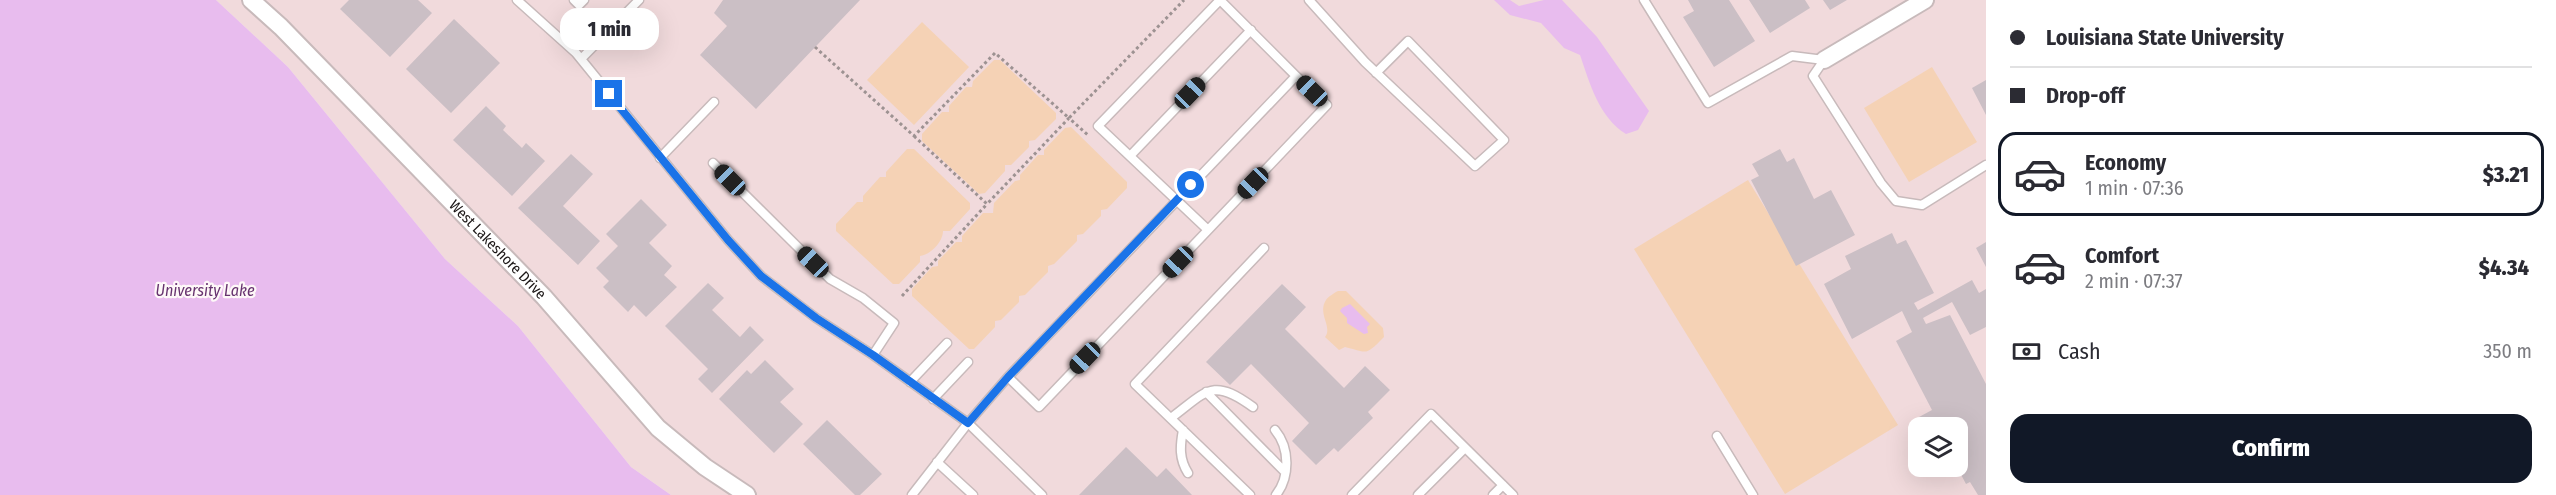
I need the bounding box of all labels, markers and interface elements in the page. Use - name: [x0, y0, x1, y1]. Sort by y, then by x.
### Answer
- callout: 1 min: [560, 7, 658, 49]
- text: 1 min: [588, 17, 631, 41]
- text: Louisiana State University: [2046, 24, 2284, 51]
- car: [1293, 72, 1331, 110]
- car: [1171, 74, 1209, 112]
- route end: [595, 80, 622, 107]
- text: Drop-off: [2046, 82, 2125, 109]
- icon: car: [2013, 147, 2067, 201]
- text: Economy: [2085, 149, 2166, 176]
- car: [711, 161, 749, 199]
- text: $3.21: [2483, 161, 2529, 188]
- car: [1234, 164, 1272, 202]
- route start: [1177, 171, 1204, 198]
- text: 1 min · 07:36: [2085, 176, 2184, 200]
- street label: West Lakeshore Drive: [445, 196, 550, 303]
- icon: car: [2013, 240, 2067, 294]
- text: Comfort: [2085, 242, 2159, 269]
- car: [794, 243, 832, 281]
- car: [1159, 243, 1197, 281]
- text: $4.34: [2479, 254, 2529, 281]
- text: 2 min · 07:37: [2085, 269, 2183, 293]
- water label: University Lake: [156, 281, 255, 300]
- icon: cash: [2010, 335, 2043, 368]
- text: Cash: [2058, 338, 2101, 365]
- car: [1066, 339, 1104, 377]
- text: 350 m: [2483, 339, 2532, 363]
- button: Confirm: [2010, 414, 2532, 483]
- map controls: [1908, 417, 1968, 477]
- button: layers: [1908, 417, 1968, 477]

